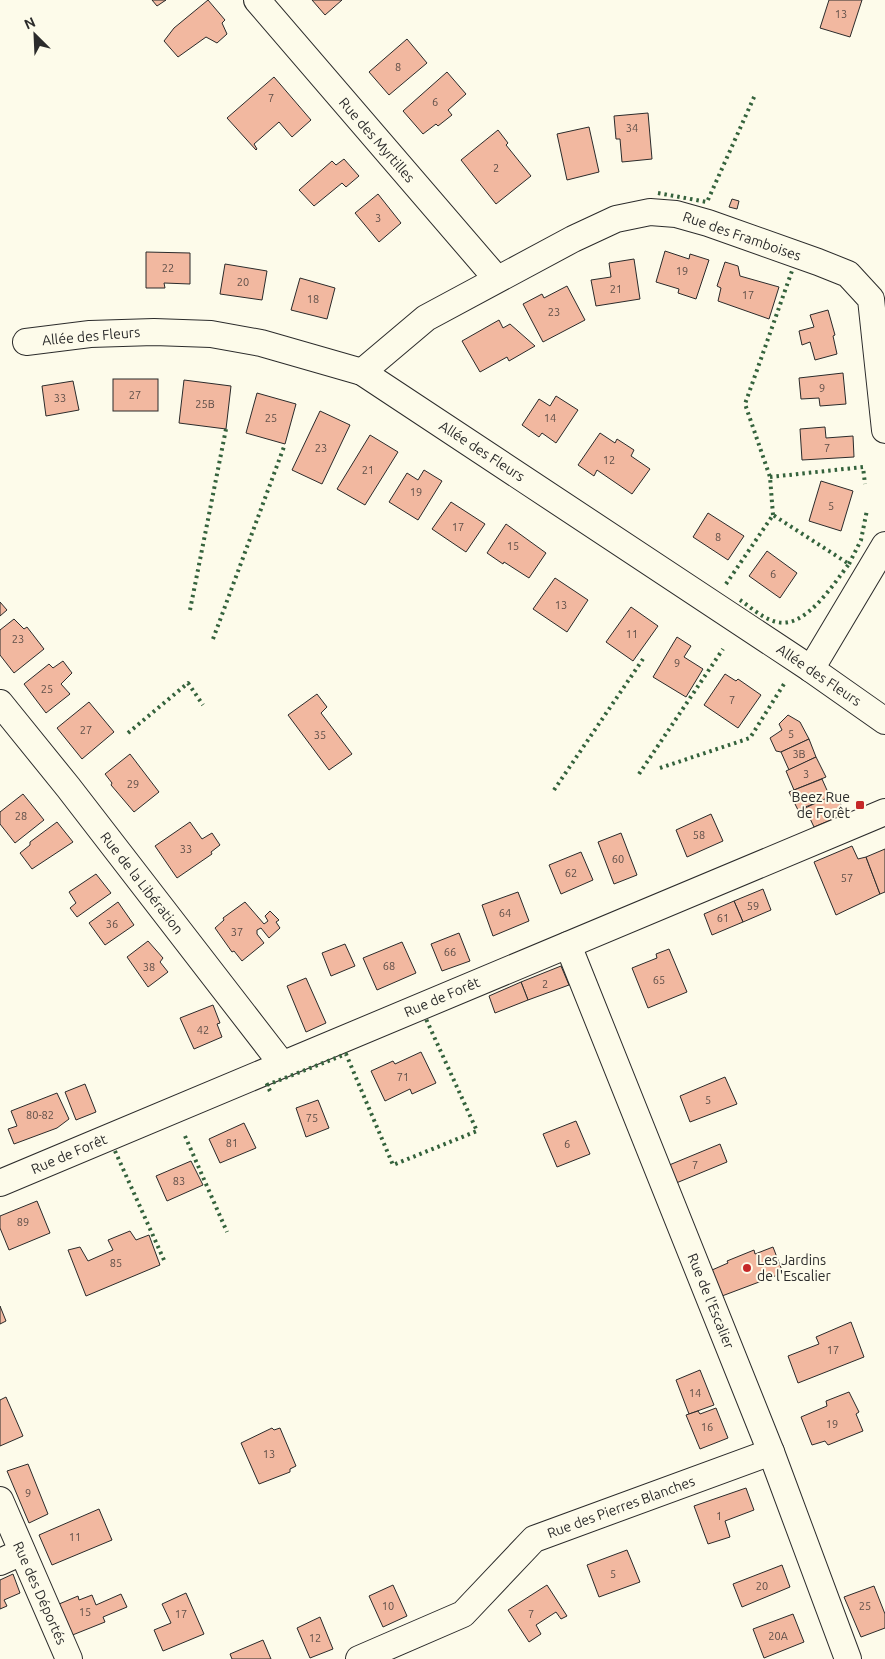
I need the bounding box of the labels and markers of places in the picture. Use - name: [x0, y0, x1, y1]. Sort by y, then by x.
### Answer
- place label: Beez Rue de Forêt: [792, 789, 850, 821]
- marker: Beez Rue de Forêt: [854, 799, 866, 811]
- place label: Les Jardins de l'Escalier: [757, 1252, 832, 1284]
- marker: Les Jardins de l'Escalier: [741, 1262, 753, 1274]

